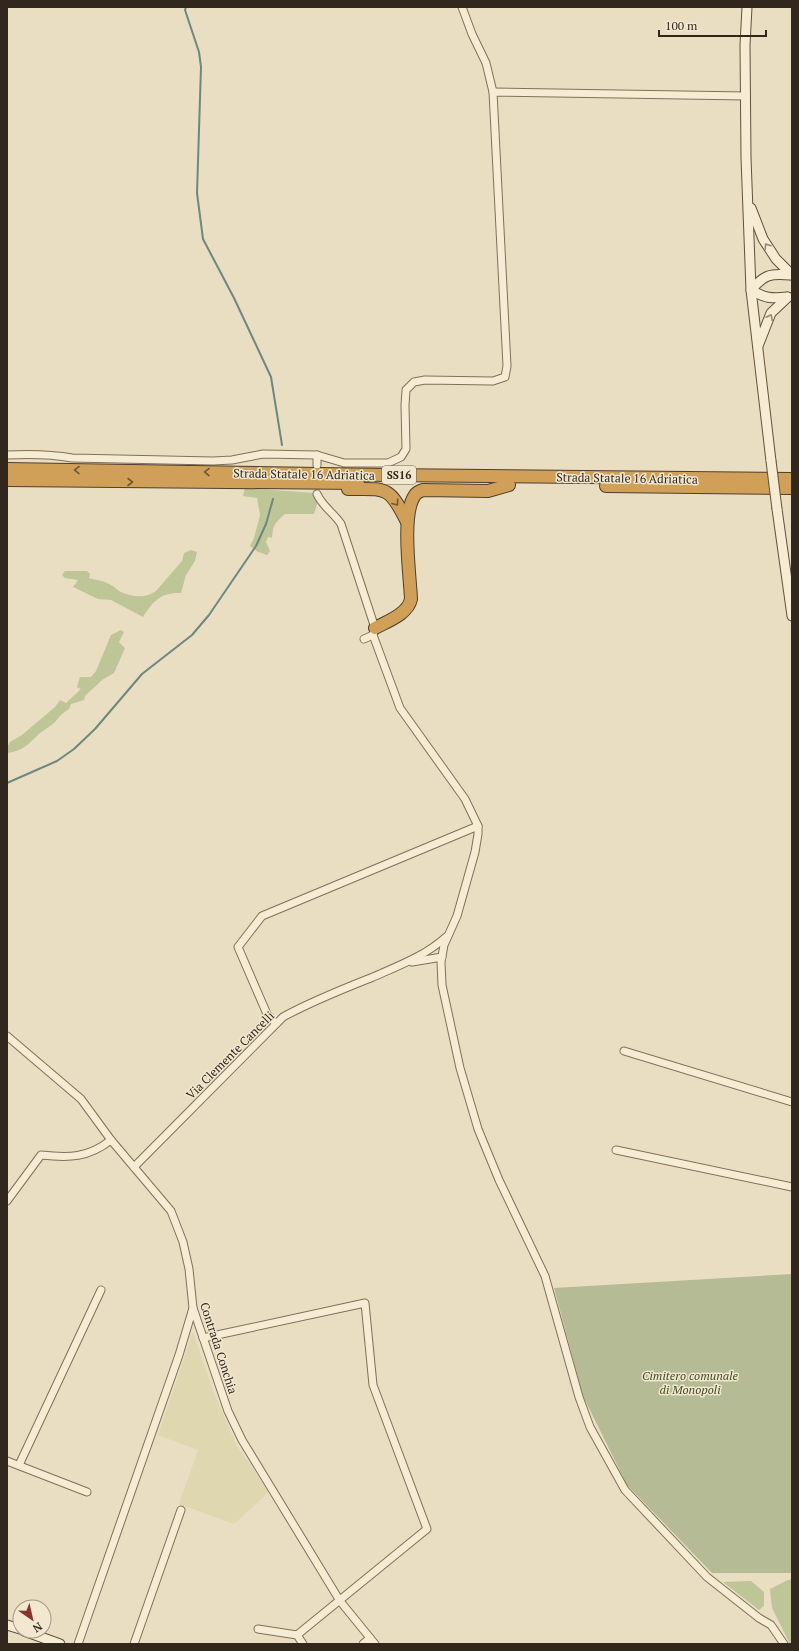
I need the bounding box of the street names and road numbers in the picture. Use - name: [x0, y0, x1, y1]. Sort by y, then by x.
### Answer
- street label: Strada Statale 16 Adriatica: [233, 465, 375, 483]
- road number: SS16: [382, 466, 416, 484]
- street label: Strada Statale 16 Adriatica: [556, 469, 698, 487]
- street label: Via Clemente Cancelli: [183, 1008, 277, 1102]
- street label: Contrada Conchia: [197, 1300, 241, 1396]

